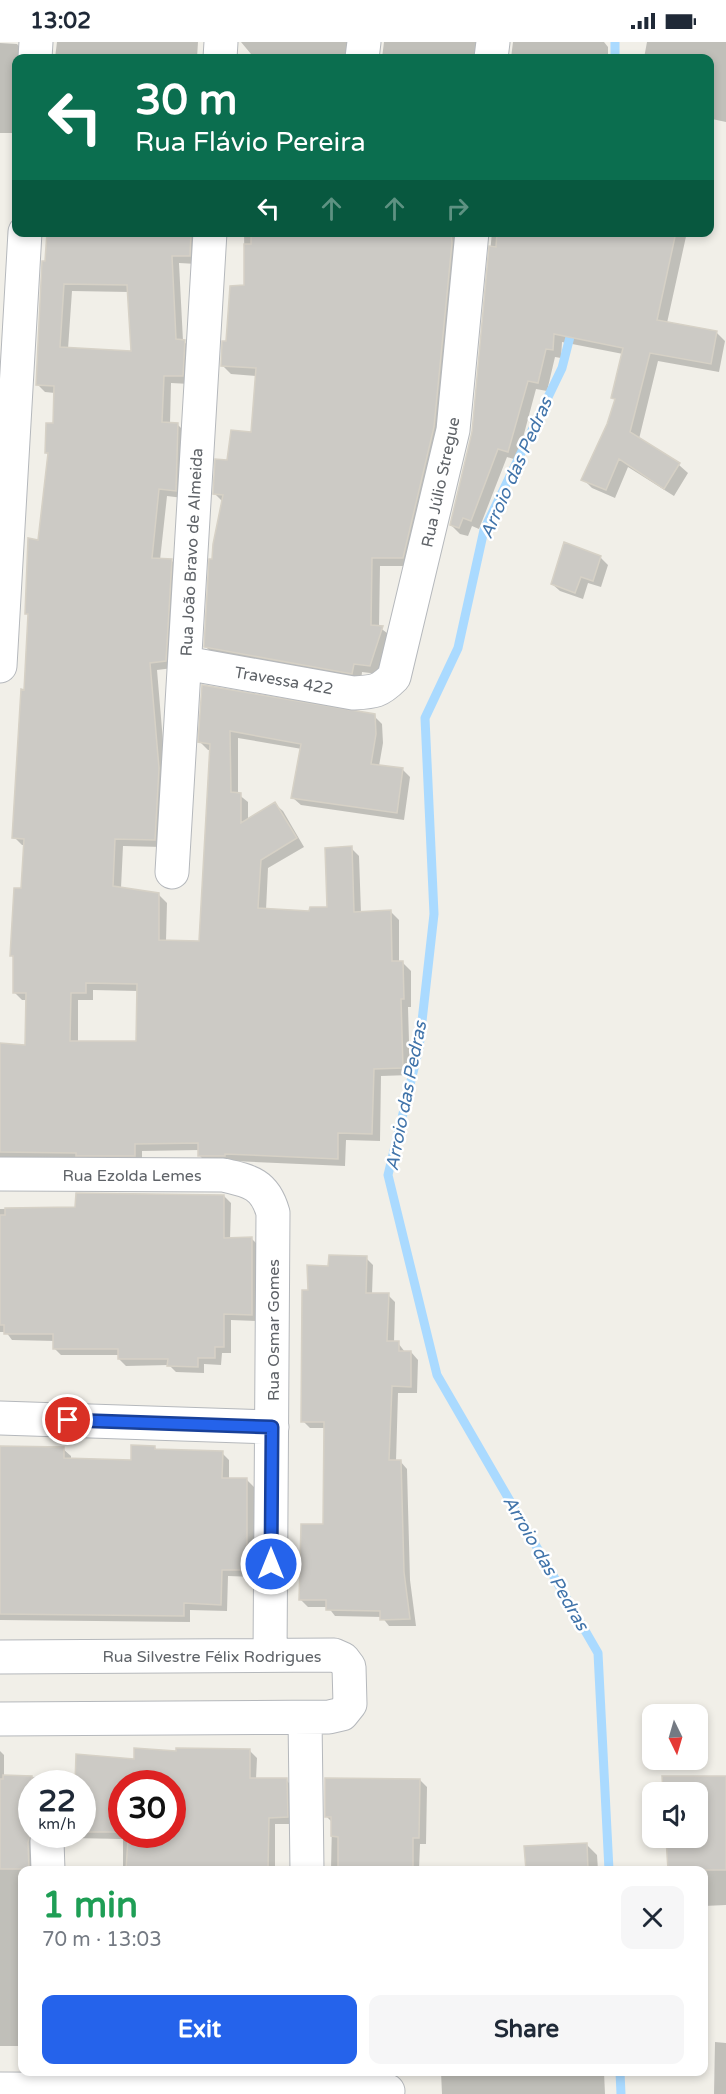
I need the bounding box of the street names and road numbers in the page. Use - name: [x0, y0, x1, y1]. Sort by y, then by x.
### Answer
- street label: Rua Júlio Stregue: [417, 415, 465, 549]
- street label: Rua João Bravo de Almeida: [177, 447, 207, 657]
- street label: Travessa 422: [233, 662, 335, 700]
- street label: Rua Ezolda Lemes: [62, 1166, 202, 1186]
- street label: Rua Osmar Gomes: [264, 1259, 284, 1401]
- street label: Rua Silvestre Félix Rodrigues: [102, 1647, 322, 1667]

